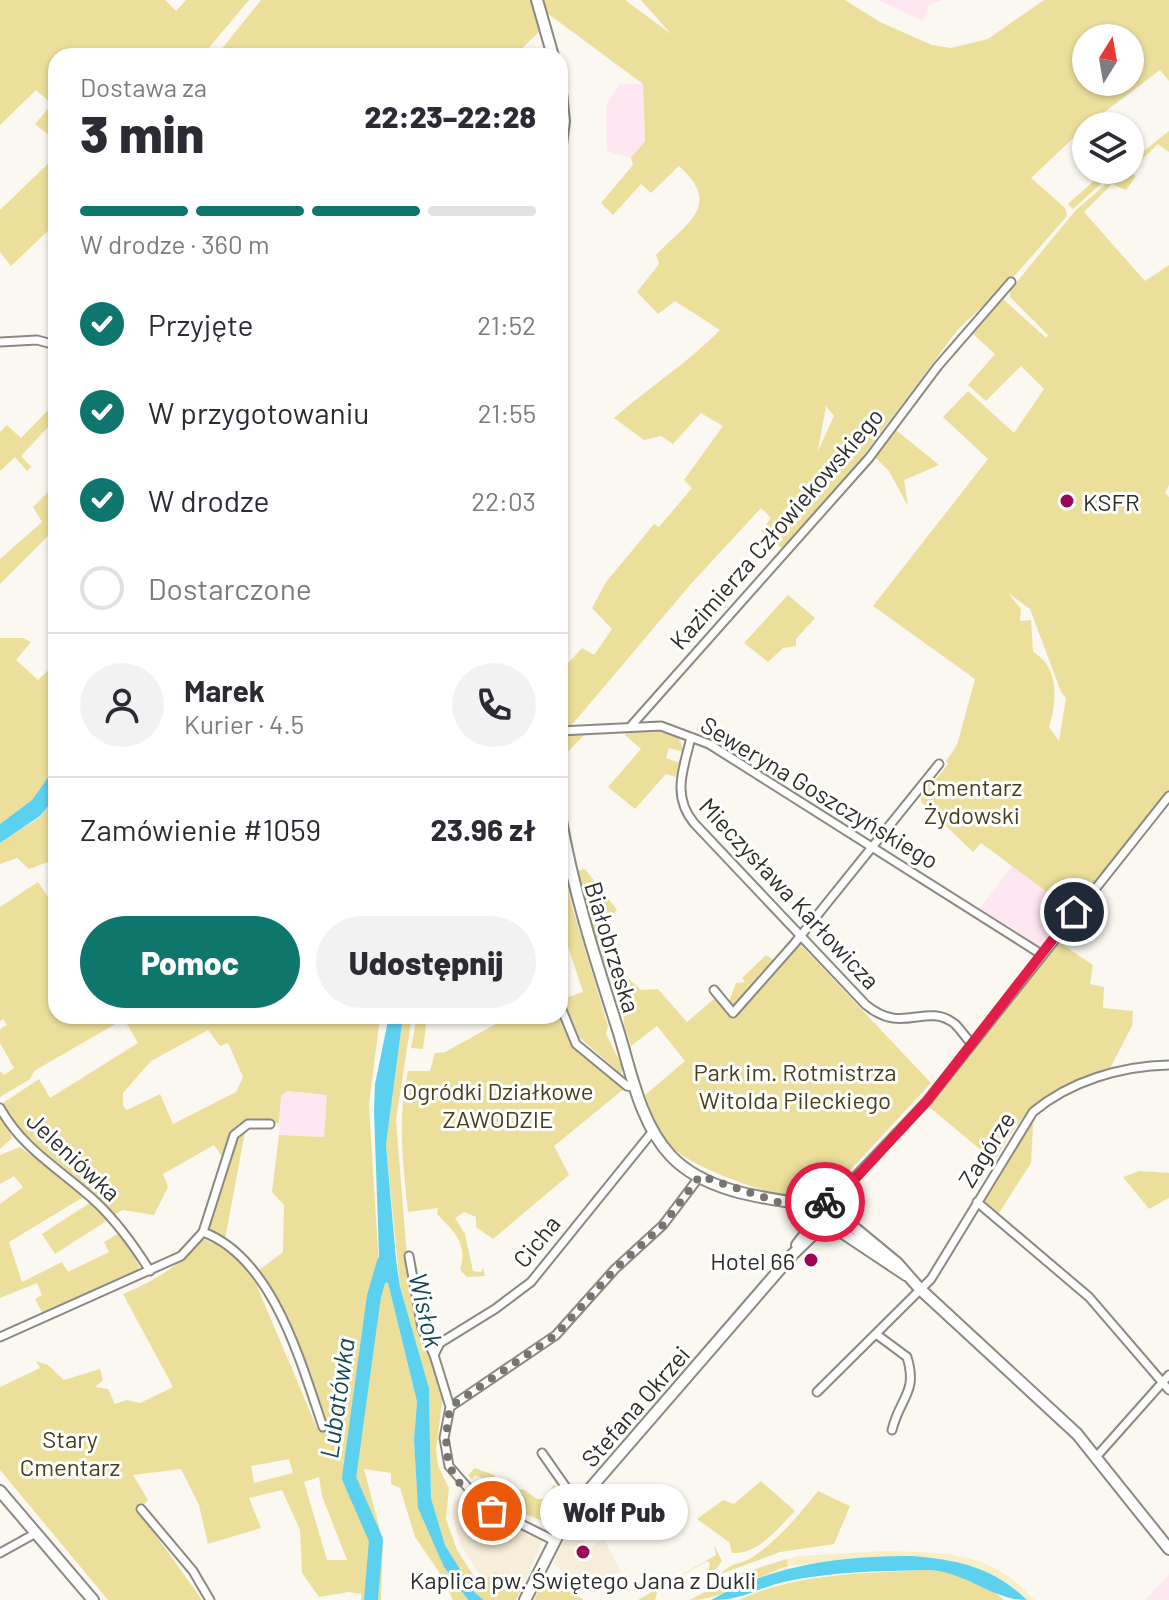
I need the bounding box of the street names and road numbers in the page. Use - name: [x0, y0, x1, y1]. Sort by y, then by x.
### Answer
- street label: Kazimierza Człowiekowskiego: [663, 401, 889, 655]
- street label: Seweryna Goszczyńskiego: [696, 709, 944, 875]
- street label: Mieczysława Karłowicza: [694, 791, 886, 995]
- street label: Białobrzeska: [579, 878, 647, 1016]
- street label: Jeleniówka: [21, 1105, 127, 1207]
- street label: Zagórze: [952, 1106, 1020, 1192]
- street label: Cicha: [506, 1209, 566, 1273]
- street label: Stefana Okrzei: [575, 1340, 695, 1472]

